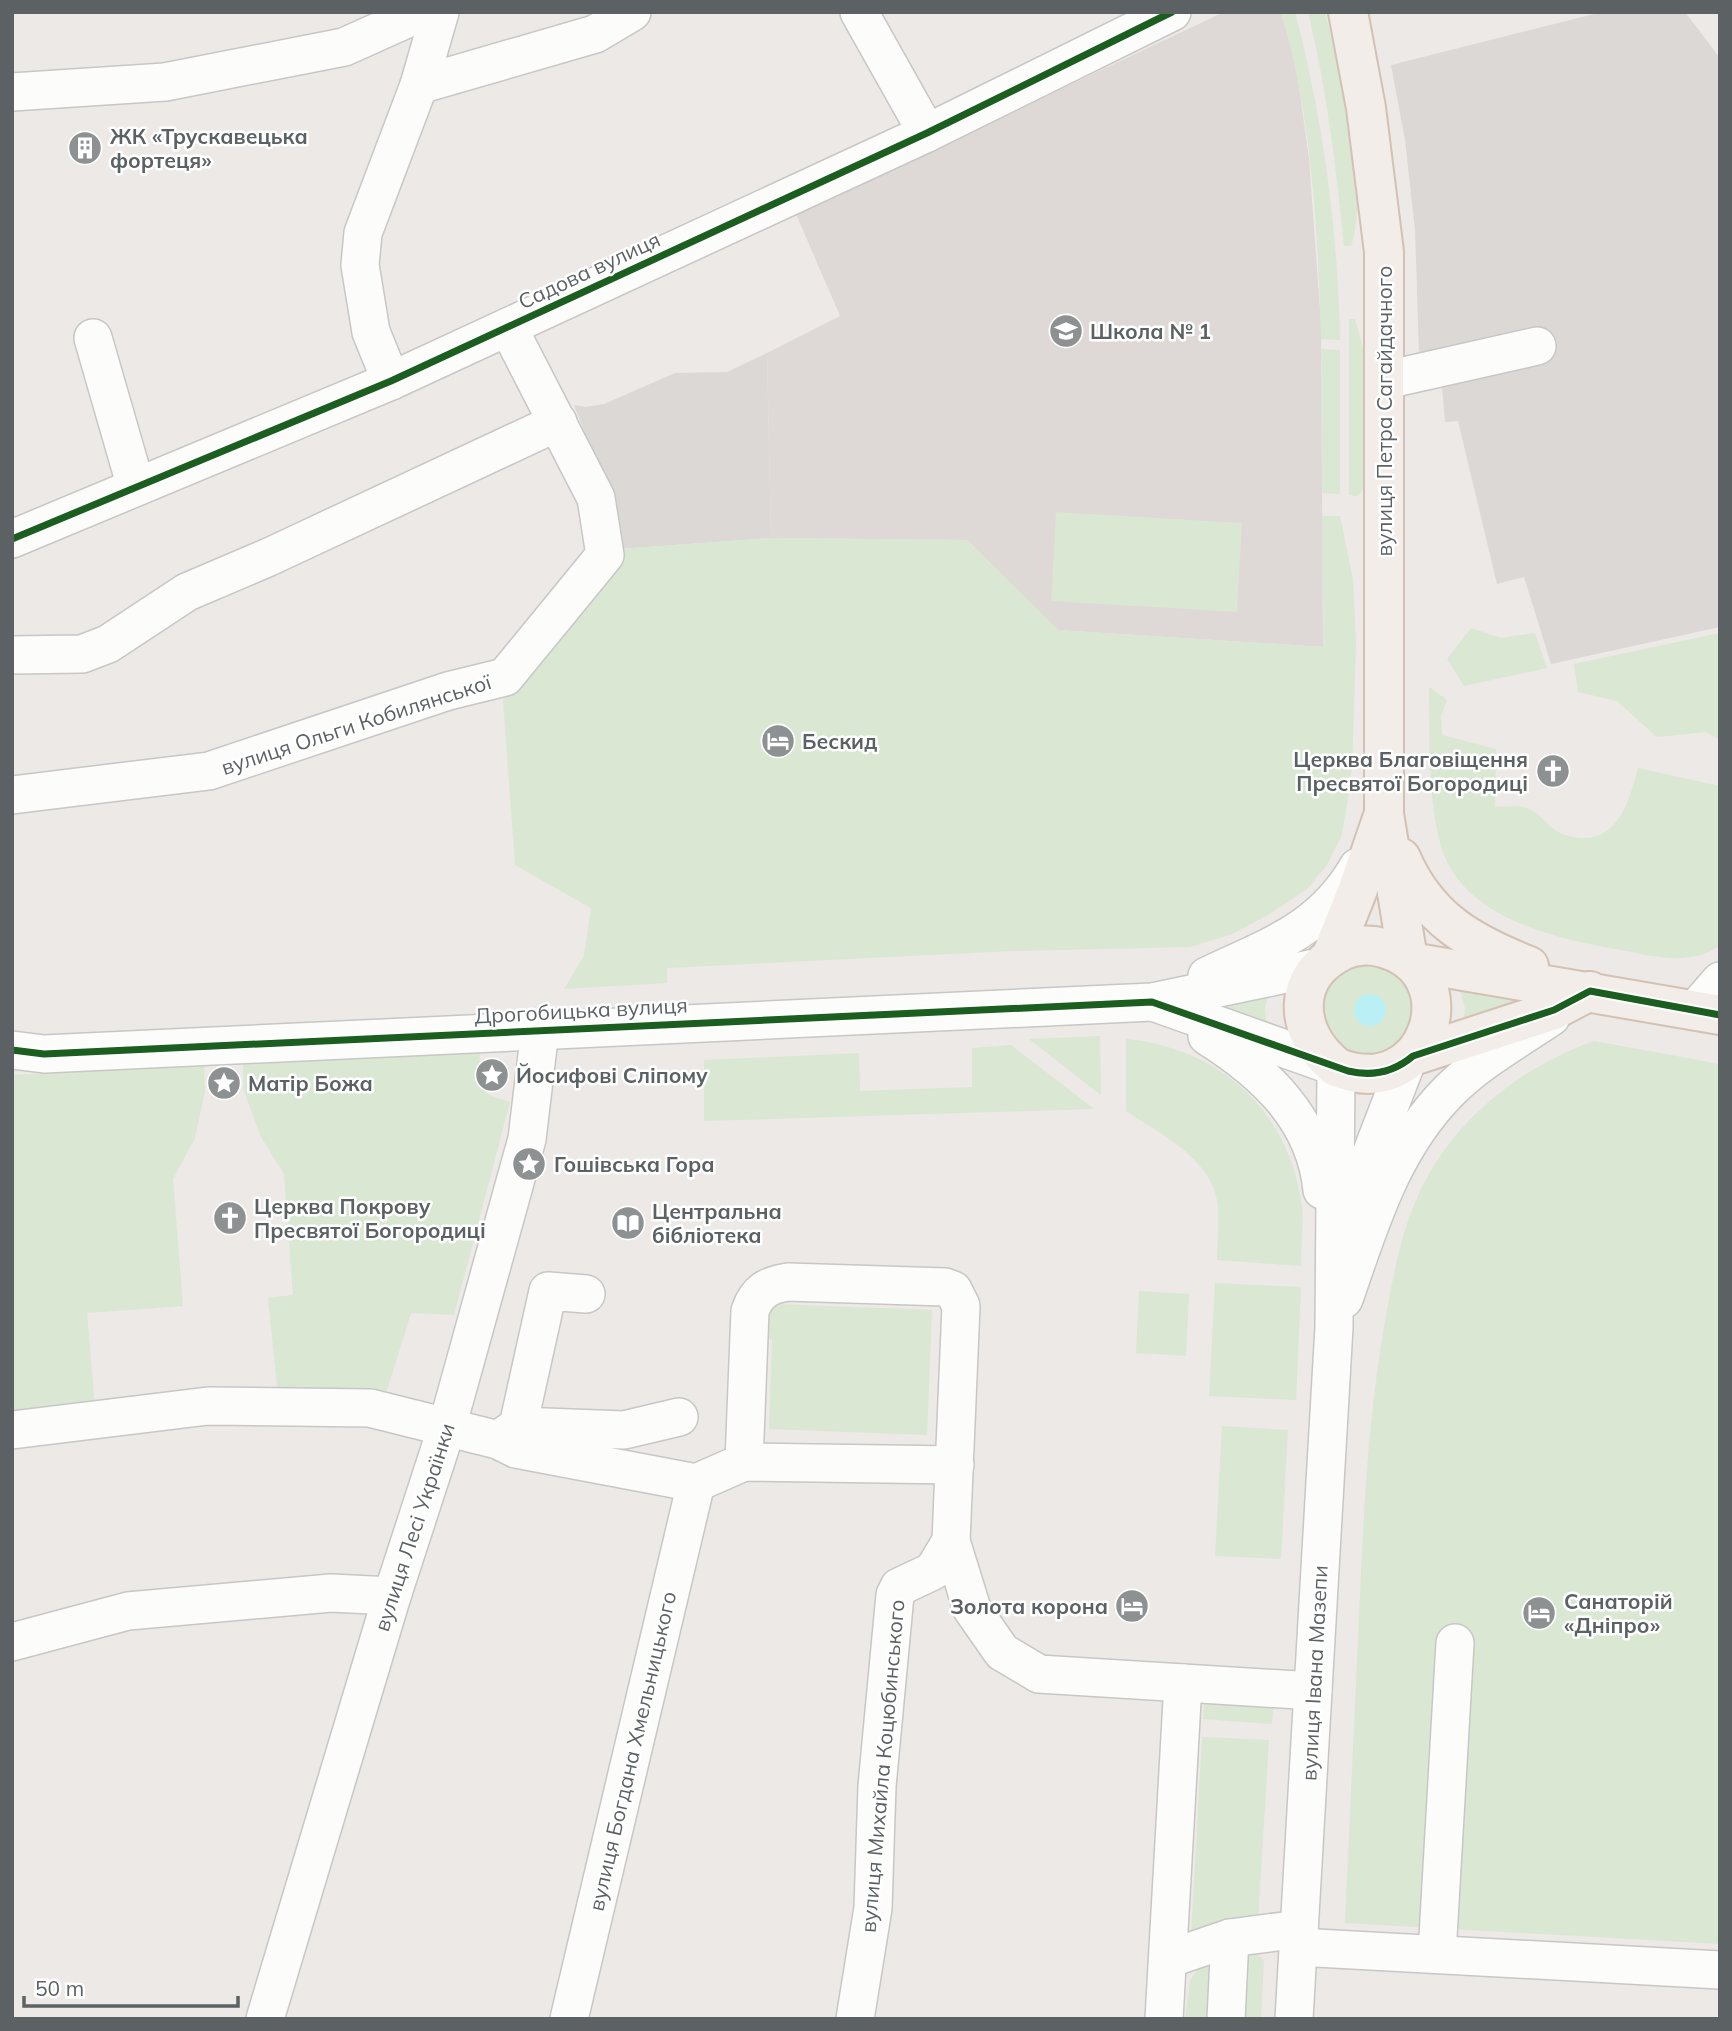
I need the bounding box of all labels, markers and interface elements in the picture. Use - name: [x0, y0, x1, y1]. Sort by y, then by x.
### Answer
- place label: ЖК «Трускавецька фортеця»: [110, 123, 308, 173]
- building icon: ЖК «Трускавецька фортеця»: [66, 129, 104, 167]
- street label: Садова вулиця: [514, 226, 664, 314]
- street label: вулиця Петра Сагайдачного: [1371, 266, 1397, 556]
- school or university icon: Школа № 1: [1047, 312, 1085, 350]
- place label: Школа № 1: [1090, 318, 1211, 344]
- street label: вулиця Ольги Кобилянської: [218, 668, 495, 780]
- hotel icon: Бескид: [759, 722, 797, 760]
- place label: Бескид: [802, 728, 877, 754]
- place label: Церква Благовіщення Пресвятої Богородиці: [1293, 746, 1528, 796]
- church icon: Церква Благовіщення Пресвятої Богородиці: [1534, 752, 1572, 790]
- street label: Дрогобицька вулиця: [474, 991, 688, 1029]
- place icon: Йосифові Сліпому: [473, 1056, 511, 1094]
- place label: Йосифові Сліпому: [516, 1062, 708, 1088]
- place icon: Матір Божа: [205, 1064, 243, 1102]
- place label: Матір Божа: [248, 1070, 373, 1096]
- place icon: Гошівська Гора: [510, 1145, 548, 1183]
- place label: Гошівська Гора: [554, 1151, 715, 1177]
- place label: Церква Покрову Пресвятої Богородиці: [254, 1193, 486, 1243]
- place label: Центральна бібліотека: [652, 1198, 782, 1248]
- church icon: Церква Покрову Пресвятої Богородиці: [211, 1199, 249, 1237]
- library icon: Центральна бібліотека: [609, 1204, 647, 1242]
- street label: вулиця Лесі Українки: [368, 1420, 460, 1634]
- street label: вулиця Івана Мазепи: [1295, 1564, 1333, 1782]
- hotel icon: Золота корона: [1113, 1587, 1151, 1625]
- place label: Санаторій «Дніпро»: [1564, 1588, 1673, 1638]
- street label: вулиця Богдана Хмельницького: [583, 1589, 681, 1913]
- place label: Золота корона: [950, 1593, 1108, 1619]
- hotel icon: Санаторій «Дніпро»: [1520, 1594, 1558, 1632]
- street label: вулиця Михайла Коцюбинського: [854, 1598, 910, 1934]
- scale bar: [24, 1965, 238, 2009]
- text: 50 m: [35, 1975, 84, 2001]

